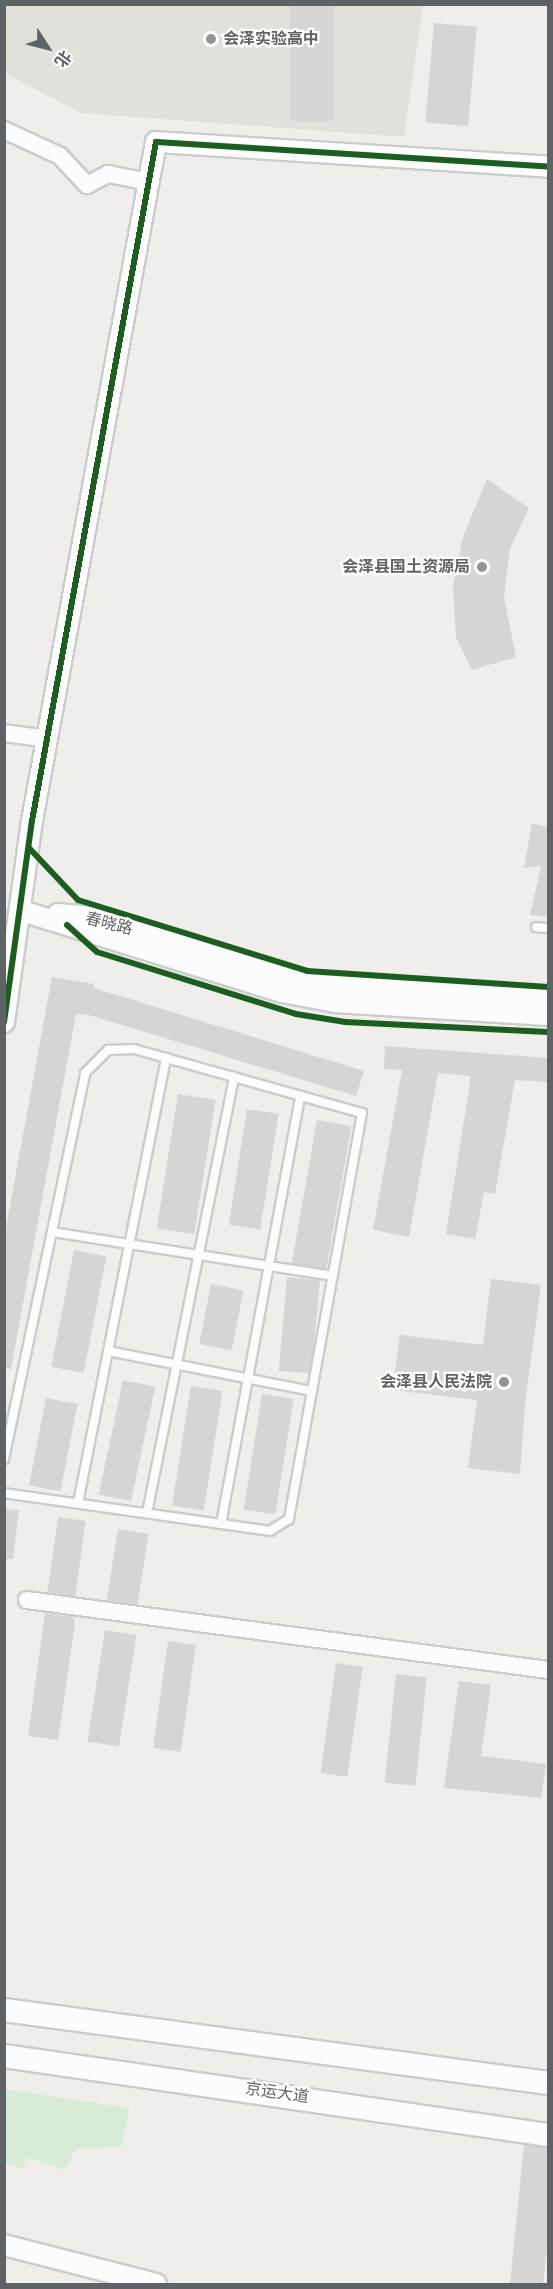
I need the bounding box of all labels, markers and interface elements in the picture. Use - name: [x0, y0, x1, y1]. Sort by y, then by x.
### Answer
- north arrow: [18, 18, 78, 78]
- place label: 会泽实验高中: [223, 29, 319, 49]
- marker: 会泽实验高中: [204, 32, 218, 46]
- text: 北: [51, 47, 75, 70]
- place label: 会泽县国土资源局: [342, 557, 470, 577]
- marker: 会泽县国土资源局: [475, 560, 489, 574]
- street label: 春晓路: [83, 909, 135, 939]
- place label: 会泽县人民法院: [380, 1372, 492, 1392]
- marker: 会泽县人民法院: [497, 1375, 511, 1389]
- street label: 京运大道: [244, 2079, 310, 2107]

